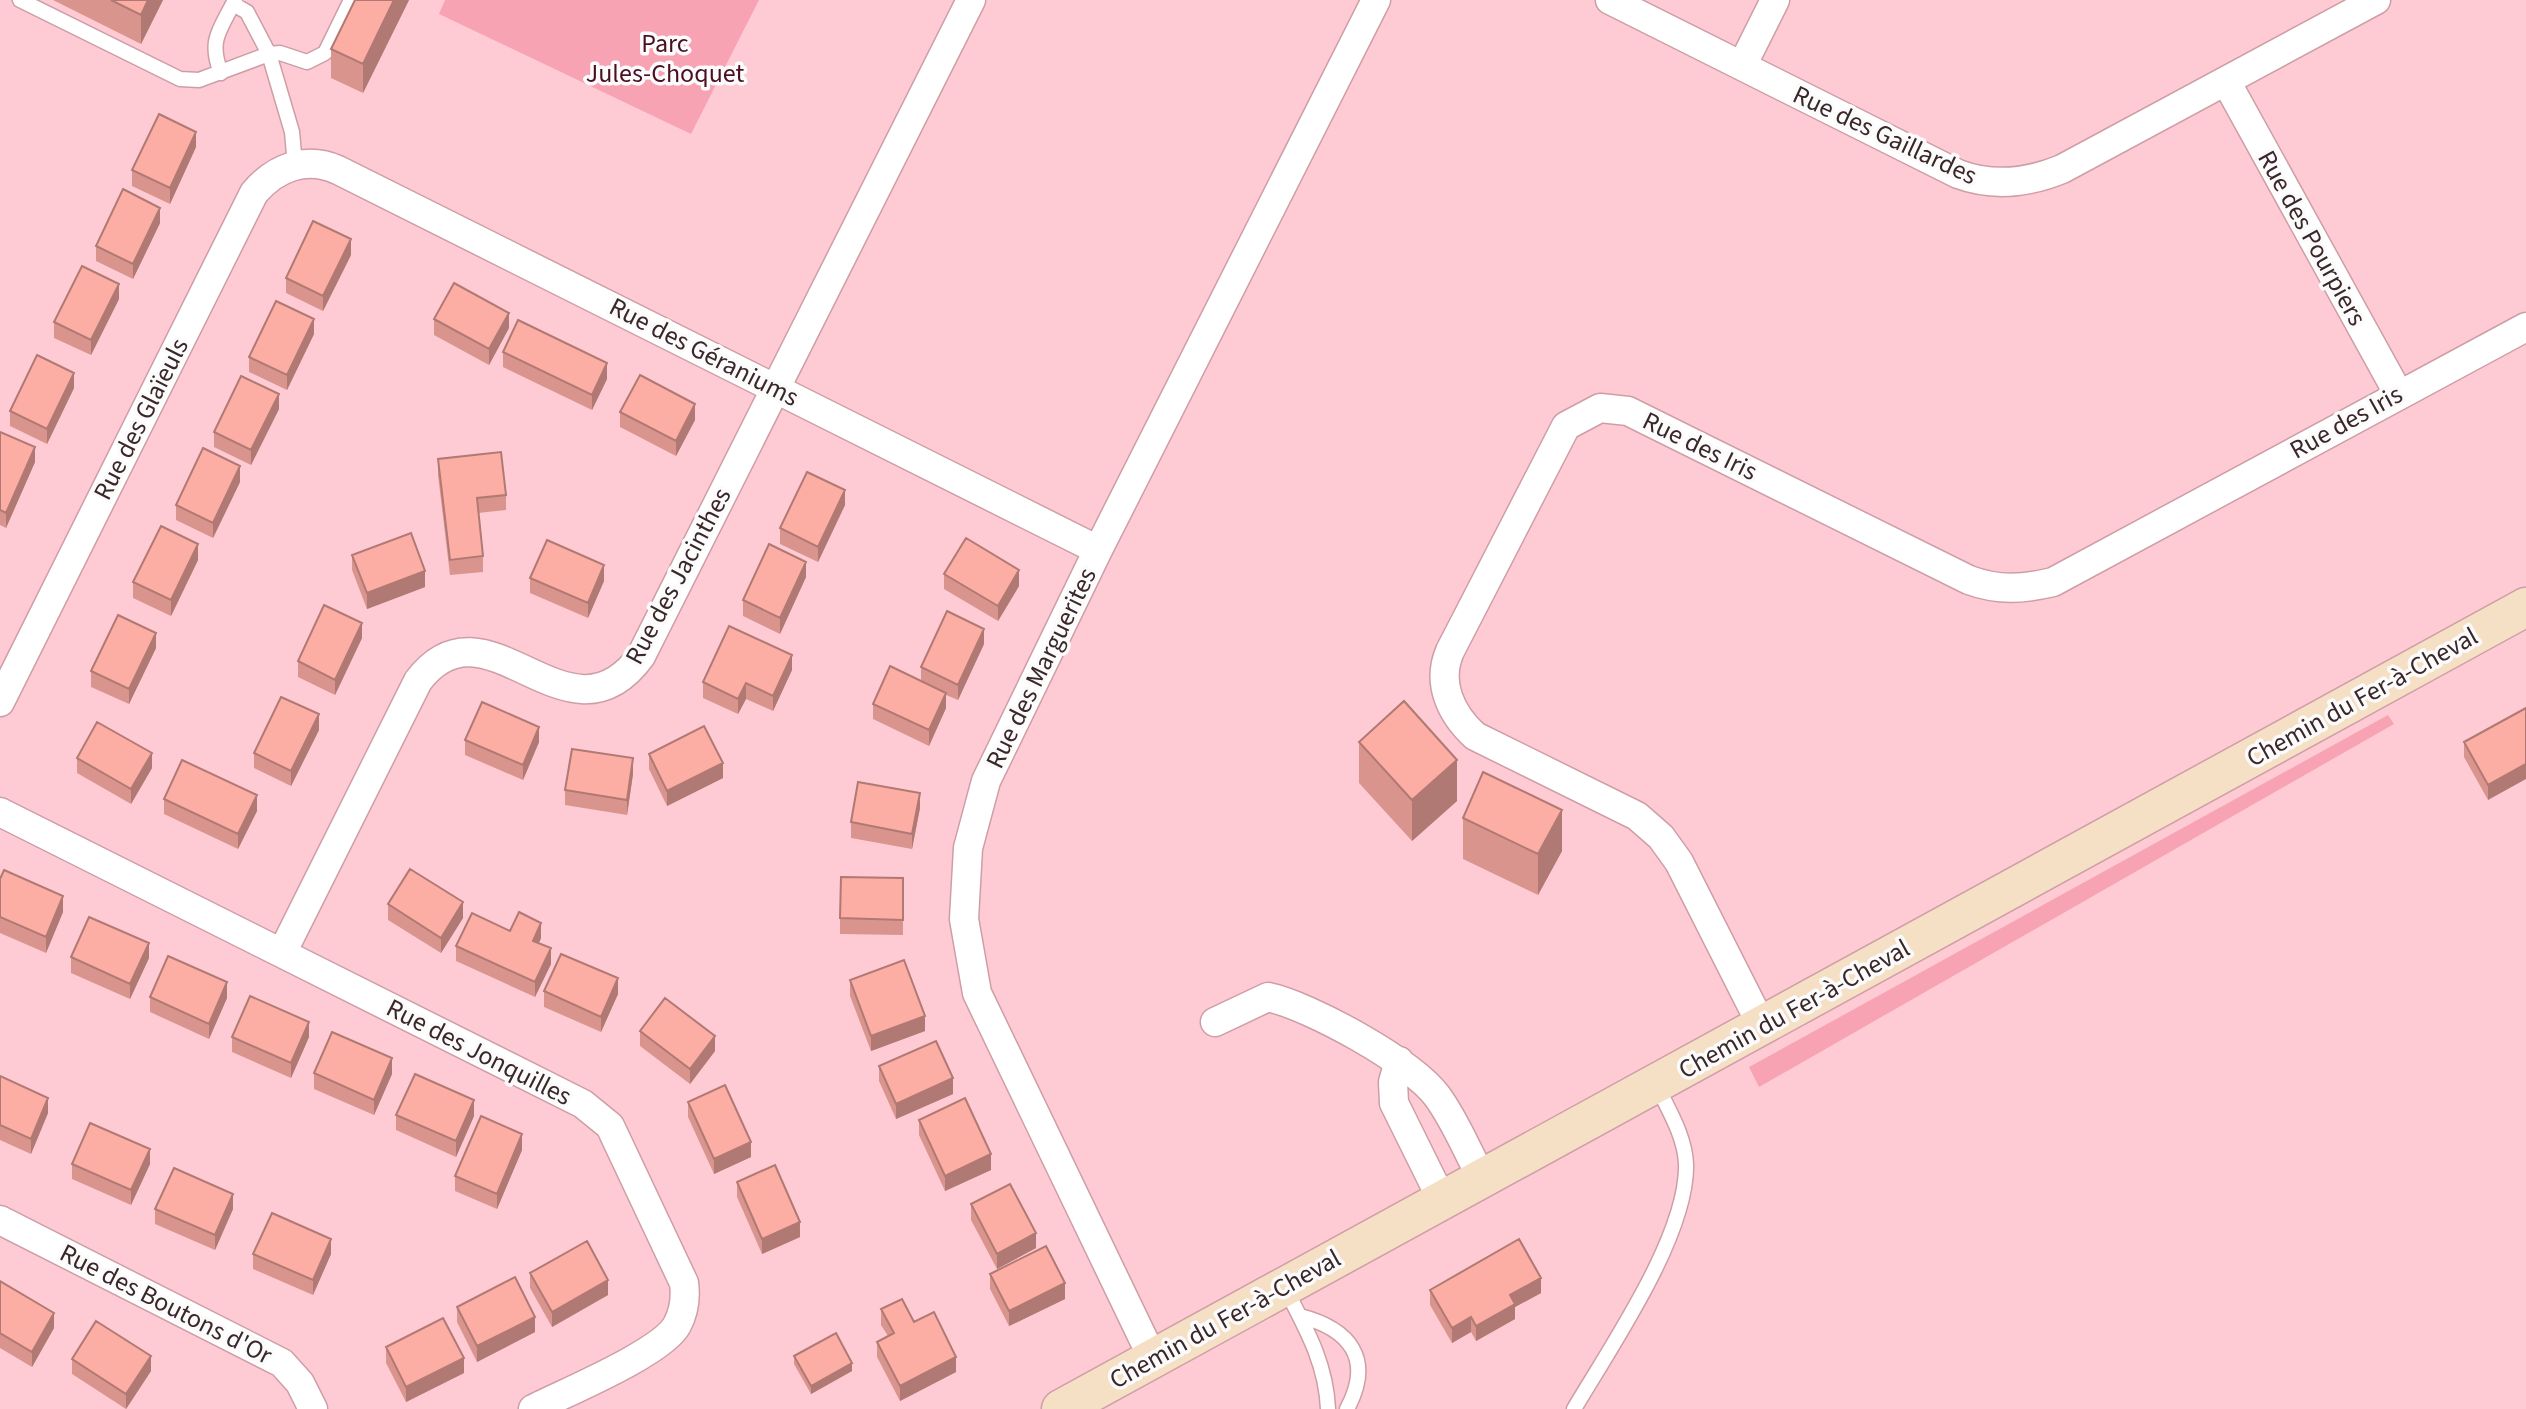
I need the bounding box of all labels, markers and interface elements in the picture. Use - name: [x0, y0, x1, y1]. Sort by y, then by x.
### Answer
- park label: Parc Jules-Choquet: [586, 25, 744, 92]
- street label: Rue des Gaillardes: [1787, 76, 1983, 194]
- street label: Rue des Pourpiers: [2248, 144, 2376, 332]
- street label: Rue des Géraniums: [603, 288, 805, 416]
- street label: Rue des Glaïeuls: [84, 332, 198, 506]
- street label: Rue des Iris: [2283, 376, 2409, 468]
- street label: Rue des Iris: [1636, 402, 1764, 490]
- street label: Rue des Jacinthes: [616, 481, 740, 671]
- street label: Rue des Marguerites: [976, 561, 1106, 775]
- street label: Chemin du Fer-à-Cheval: [2240, 618, 2484, 776]
- street label: Chemin du Fer-à-Cheval: [1672, 930, 1916, 1088]
- street label: Rue des Jonquilles: [380, 989, 578, 1115]
- street label: Rue des Boutons d'Or: [53, 1234, 280, 1374]
- street label: Chemin du Fer-à-Cheval: [1103, 1240, 1347, 1398]

